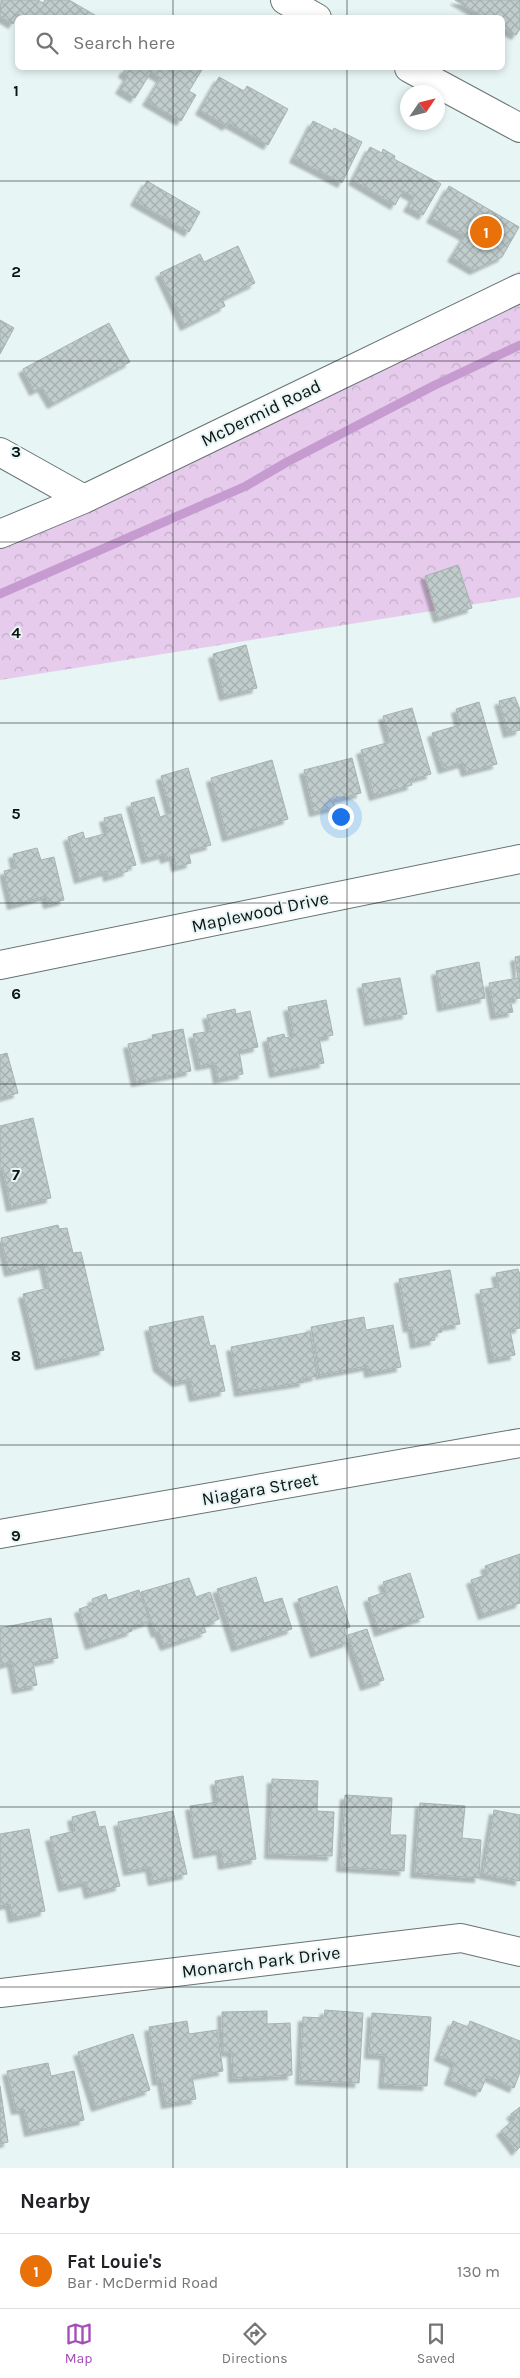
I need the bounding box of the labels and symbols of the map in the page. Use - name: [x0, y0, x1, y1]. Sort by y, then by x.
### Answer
- text: 1: [13, 81, 19, 100]
- north arrow: [400, 85, 445, 130]
- pin: 1: [470, 213, 502, 251]
- text: 2: [11, 262, 21, 281]
- street label: McDermid Road: [197, 374, 325, 452]
- text: 3: [11, 442, 21, 461]
- text: 4: [11, 623, 21, 642]
- text: 5: [11, 804, 21, 823]
- your location: [328, 804, 354, 830]
- street label: Maplewood Drive: [189, 887, 331, 937]
- text: 6: [11, 984, 21, 1003]
- text: 7: [12, 1165, 20, 1184]
- text: 8: [11, 1346, 21, 1365]
- street label: Niagara Street: [200, 1468, 320, 1510]
- text: 9: [11, 1526, 21, 1545]
- street label: Monarch Park Drive: [180, 1941, 342, 1983]

